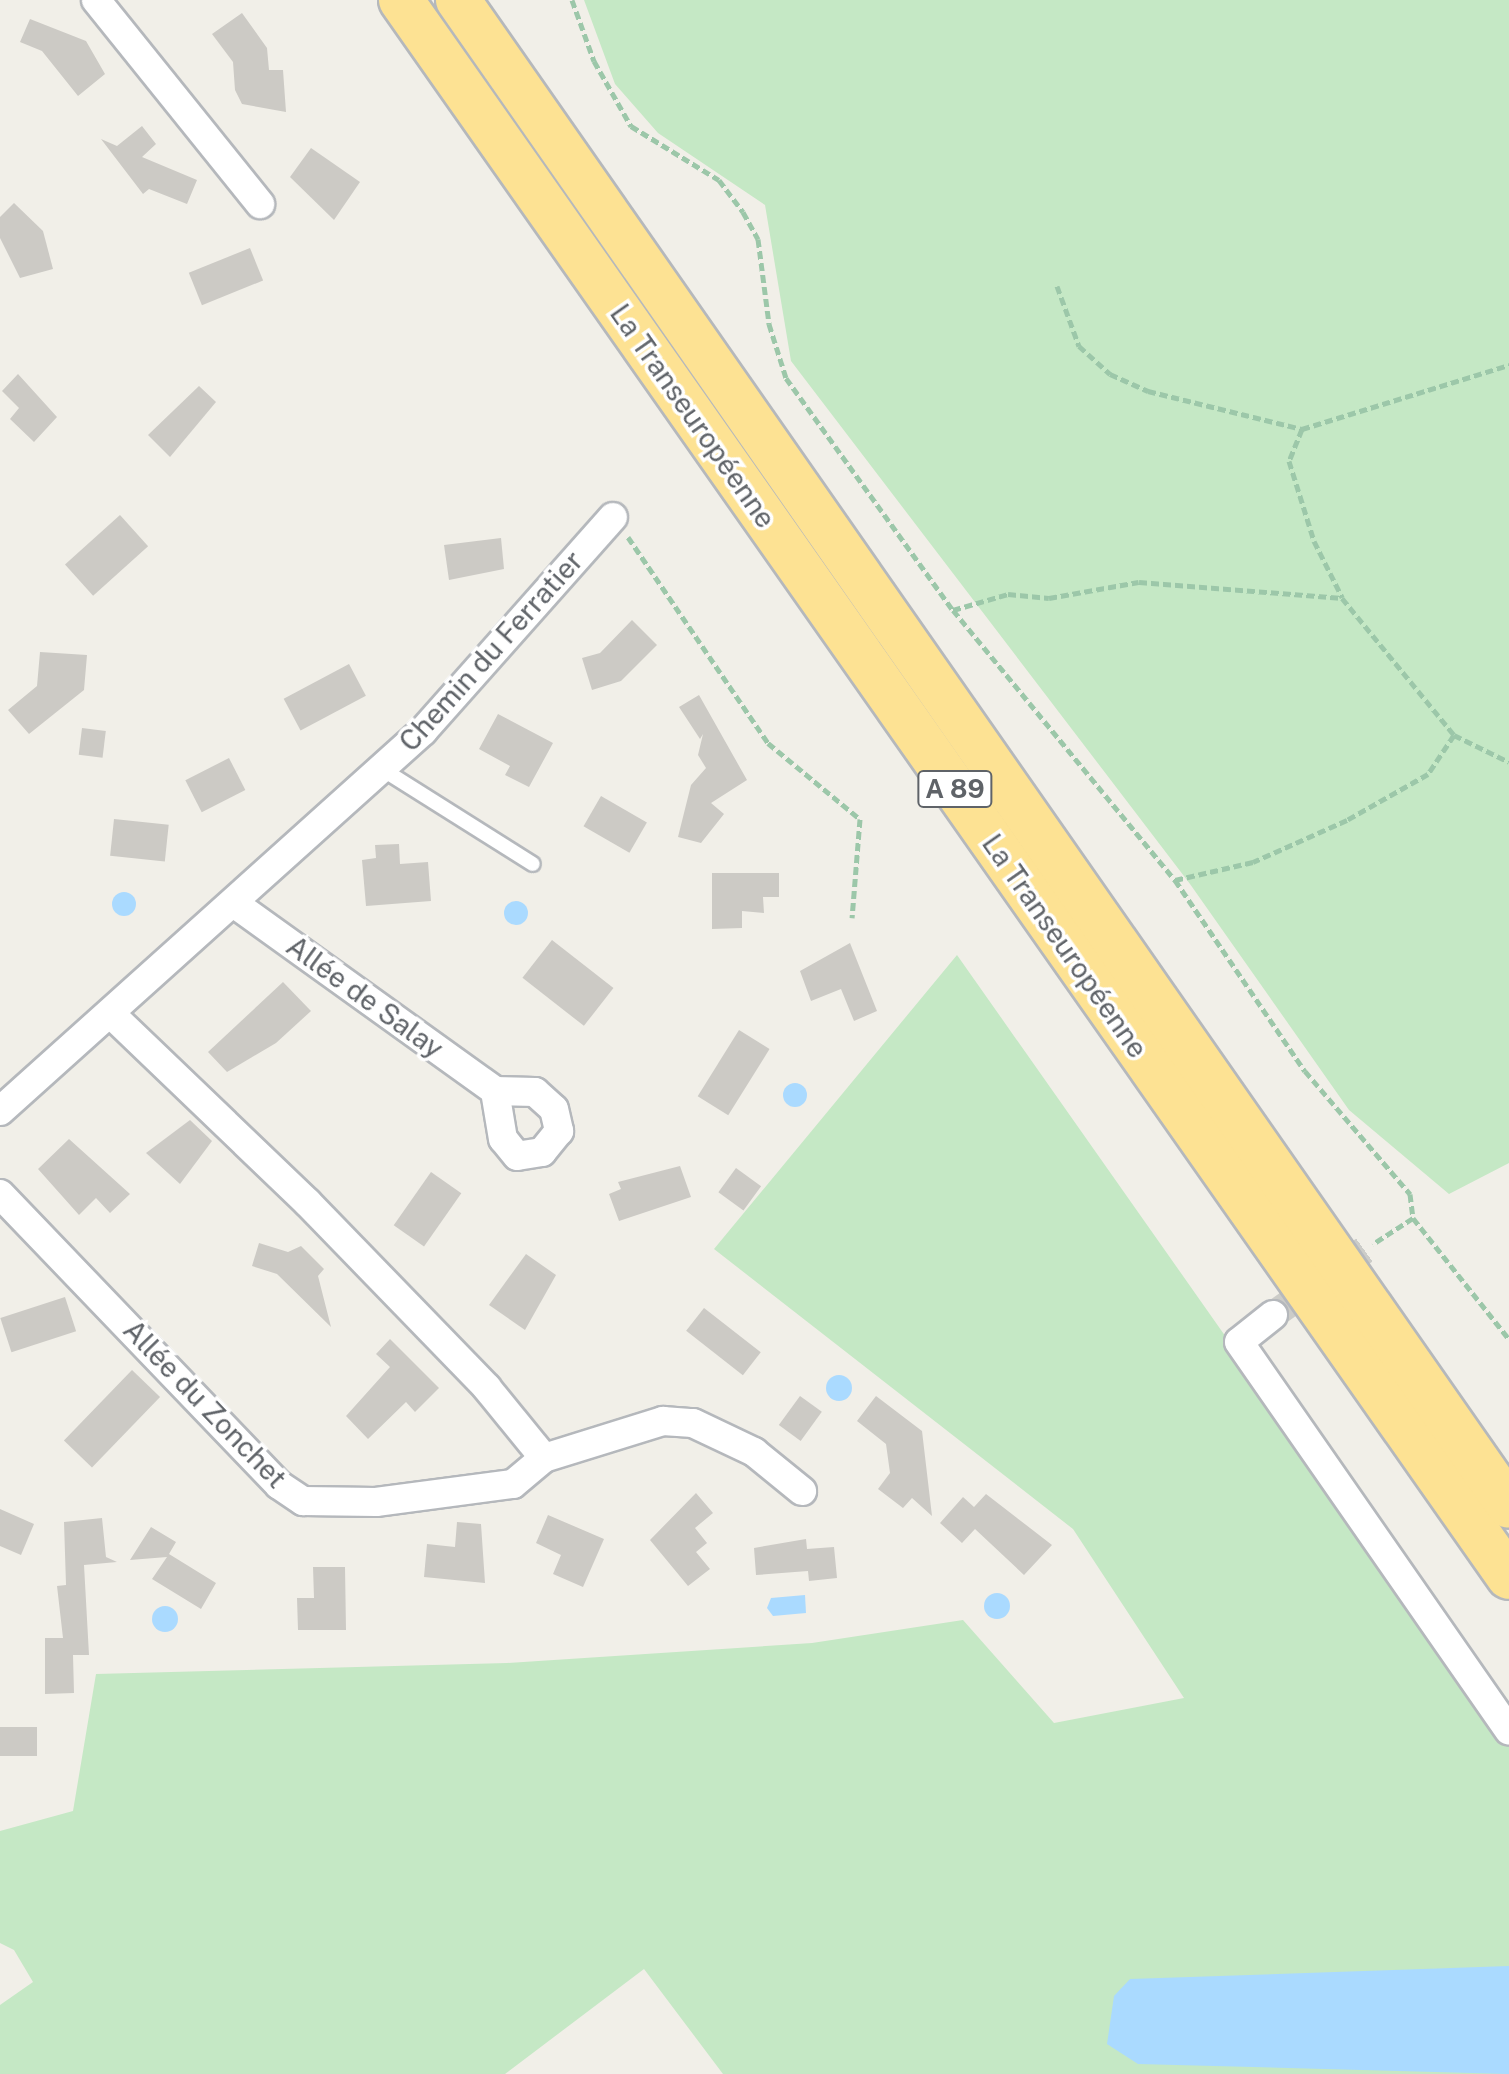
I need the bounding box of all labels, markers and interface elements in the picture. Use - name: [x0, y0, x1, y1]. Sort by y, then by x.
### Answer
- street label: La Transeuropéenne: [603, 298, 783, 534]
- street label: Chemin du Ferratier: [392, 544, 590, 758]
- road number: A 89: [917, 767, 993, 811]
- street label: La Transeuropéenne: [975, 828, 1155, 1064]
- street label: Allée de Salay: [280, 929, 450, 1065]
- street label: Allée du Zonchet: [116, 1313, 294, 1495]

